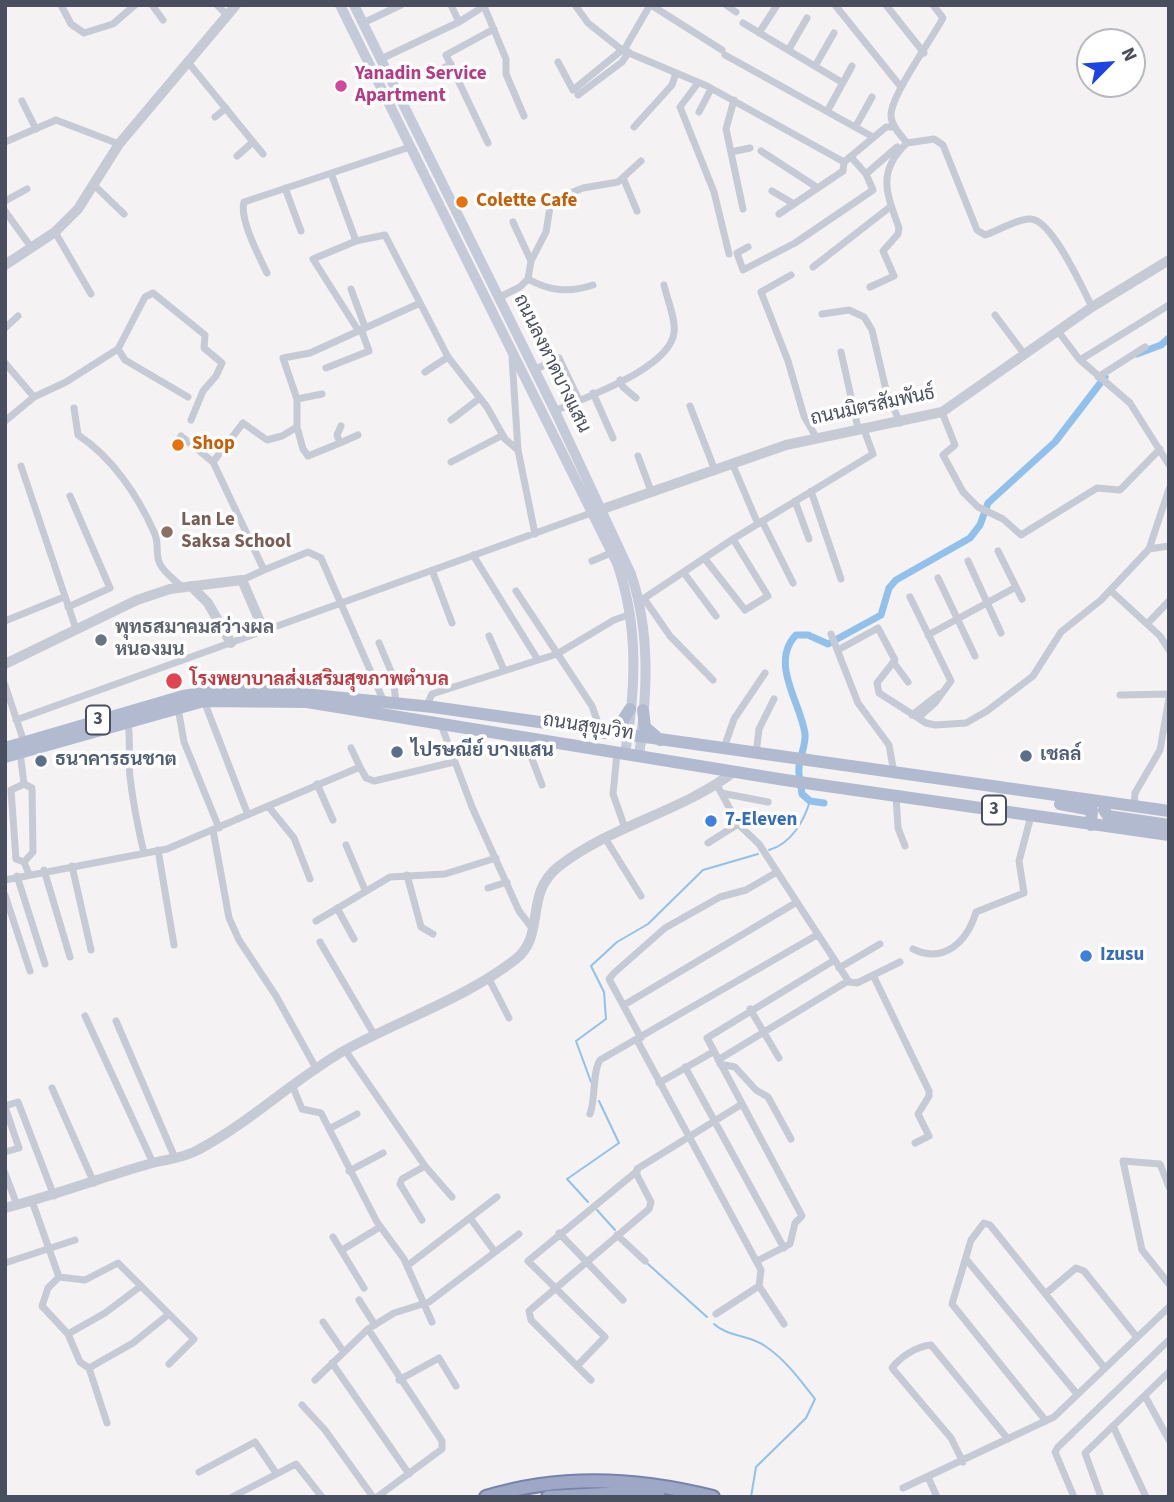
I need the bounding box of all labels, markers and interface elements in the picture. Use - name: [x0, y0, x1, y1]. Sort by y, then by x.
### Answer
- north arrow: [1076, 28, 1146, 98]
- text: N: [1114, 43, 1144, 66]
- place label: Yanadin Service Apartment: [355, 64, 487, 108]
- marker: Yanadin Service Apartment: [333, 78, 349, 94]
- place label: Colette Cafe: [476, 191, 577, 213]
- marker: Colette Cafe: [454, 194, 470, 210]
- street label: ถนนลงหาดบางแสน: [508, 291, 594, 437]
- street label: ถนนมิตรสัมพันธ์: [809, 383, 937, 431]
- place label: Shop: [192, 434, 235, 456]
- marker: Shop: [170, 437, 186, 453]
- place label: Lan Le Saksa School: [181, 510, 291, 554]
- marker: Lan Le Saksa School: [159, 524, 175, 540]
- place label: พุทธสมาคมสว่างผล หนองมน: [115, 618, 274, 662]
- marker: พุทธสมาคมสว่างผล หนองมน: [93, 632, 109, 648]
- place label: โรงพยาบาลส่งเสริมสุขภาพตำบล: [190, 670, 449, 692]
- marker: โรงพยาบาลส่งเสริมสุขภาพตำบล: [164, 671, 184, 691]
- road number: 3: [86, 706, 110, 734]
- street label: ถนนสุขุมวิท: [541, 710, 635, 746]
- place label: ไปรษณีย์ บางแสน: [411, 741, 554, 763]
- marker: ไปรษณีย์ บางแสน: [389, 744, 405, 760]
- place label: เชลล์: [1040, 745, 1081, 767]
- marker: เชลล์: [1018, 748, 1034, 764]
- place label: ธนาคารธนชาต: [55, 750, 177, 772]
- marker: ธนาคารธนชาต: [33, 753, 49, 769]
- road number: 3: [982, 796, 1006, 824]
- place label: 7-Eleven: [725, 810, 797, 832]
- marker: 7-Eleven: [703, 813, 719, 829]
- place label: Izusu: [1100, 945, 1144, 967]
- marker: Izusu: [1078, 948, 1094, 964]

